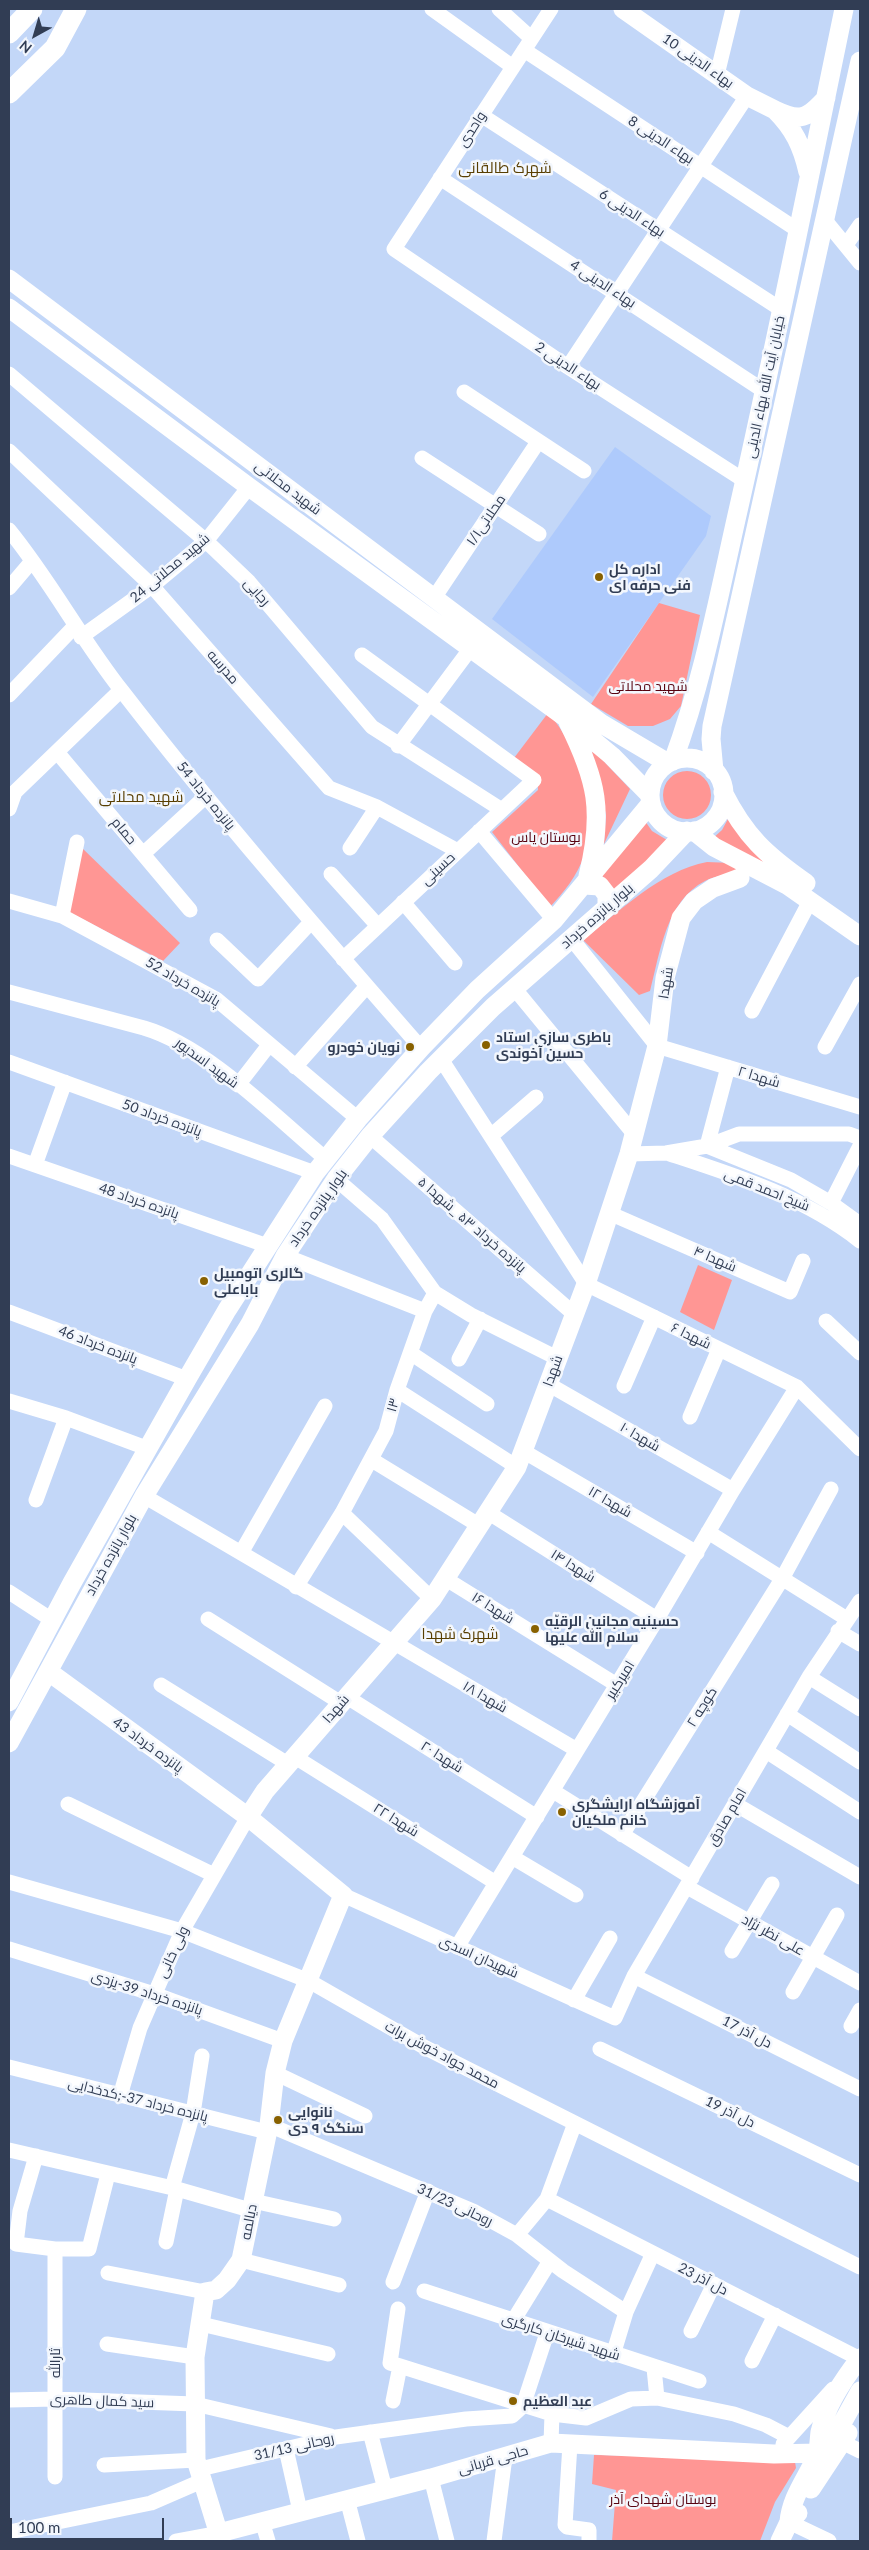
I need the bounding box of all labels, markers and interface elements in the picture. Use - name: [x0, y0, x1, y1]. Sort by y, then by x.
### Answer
- north arrow: [10, 10, 60, 60]
- street label: بهاء الدینی 10: [659, 30, 737, 92]
- text: N: [16, 37, 35, 57]
- street label: واحدی: [454, 108, 490, 150]
- street label: بهاء الدینی 8: [625, 112, 697, 168]
- district label: شهرک طالقانی: [458, 159, 552, 177]
- street label: بهاء الدینی 6: [596, 185, 668, 241]
- street label: بهاء الدینی 4: [567, 256, 639, 312]
- street label: خیابان آیت الله بهاء الدینی: [742, 314, 788, 460]
- street label: بهاء الدینی 2: [532, 338, 604, 394]
- street label: شهید محلاتی: [251, 458, 325, 518]
- street label: محلاتی۱/۱: [463, 491, 509, 549]
- street label: شهید محلاتی 24: [127, 530, 213, 606]
- place label: اداره کل فنی حرفه ای: [609, 561, 691, 594]
- marker: اداره کل فنی حرفه ای: [593, 571, 605, 583]
- street label: رجایی: [240, 575, 274, 609]
- street label: مدرسه: [204, 646, 242, 688]
- park label: شهید محلاتی: [609, 678, 687, 694]
- street label: پانزده خرداد 54: [173, 758, 239, 834]
- district label: شهید محلاتی: [99, 788, 183, 806]
- street label: حمام: [108, 814, 140, 848]
- park label: بوستان یاس: [511, 829, 581, 845]
- street label: حسینی: [417, 849, 459, 889]
- street label: بلوار پانزده خرداد: [557, 880, 637, 952]
- street label: پانزده خرداد 52: [143, 954, 223, 1010]
- street label: شهدا: [655, 966, 677, 1000]
- place label: باطری سازی استاد حسین آخوندی: [496, 1029, 611, 1062]
- street label: شهید اسدپور: [172, 1034, 242, 1092]
- place label: نویان خودرو: [328, 1039, 400, 1055]
- marker: باطری سازی استاد حسین آخوندی: [480, 1039, 492, 1051]
- marker: نویان خودرو: [404, 1041, 416, 1053]
- street label: شهدا ۲: [736, 1063, 782, 1091]
- street label: پانزده خرداد 50: [120, 1096, 204, 1140]
- street label: شیخ احمد قمی: [722, 1165, 812, 1215]
- street label: بلوار پانزده خرداد: [285, 1166, 351, 1250]
- street label: پانزده خرداد ۵۳ _شهدا ۵: [415, 1174, 529, 1276]
- street label: پانزده خرداد 48: [97, 1179, 181, 1223]
- street label: شهدا ۴: [691, 1242, 739, 1276]
- place label: گالری اتومبیل باباعلی: [214, 1265, 303, 1298]
- marker: گالری اتومبیل باباعلی: [198, 1275, 210, 1287]
- street label: شهدا ۶: [668, 1319, 714, 1353]
- street label: پانزده خرداد 46: [56, 1322, 140, 1368]
- street label: شهدا: [540, 1353, 566, 1389]
- street label: ۱۳: [383, 1396, 403, 1414]
- street label: شهدا ۱۰: [617, 1419, 663, 1455]
- street label: شهدا ۱۲: [585, 1483, 635, 1521]
- street label: بلوار پانزده خرداد: [82, 1511, 140, 1599]
- street label: شهدا ۱۴: [548, 1546, 598, 1586]
- street label: شهدا ۱۶: [469, 1589, 517, 1627]
- place label: حسینیه مجانین الرقیّه سلام الله علیها: [545, 1613, 679, 1645]
- marker: حسینیه مجانین الرقیّه سلام الله علیها: [529, 1623, 541, 1635]
- district label: شهرک شهدا: [422, 1625, 498, 1643]
- street label: امیرکبیر: [602, 1658, 638, 1702]
- street label: شهدا ۱۸: [460, 1678, 510, 1716]
- street label: کوچه ۲: [683, 1684, 721, 1730]
- street label: شهدا: [319, 1691, 353, 1727]
- street label: پانزده خرداد 43: [109, 1714, 187, 1776]
- street label: شهدا ۲۰: [418, 1738, 466, 1776]
- street label: امام صادق: [704, 1785, 750, 1849]
- place label: آموزشگاه ارایشگری خانم ملکیان: [572, 1796, 700, 1828]
- street label: شهدا ۲۲: [370, 1800, 422, 1840]
- marker: آموزشگاه ارایشگری خانم ملکیان: [556, 1806, 568, 1818]
- street label: علی نظر نژاد: [739, 1911, 807, 1959]
- street label: ولی خانی: [154, 1923, 192, 1981]
- street label: شهیدان اسدی: [437, 1932, 521, 1982]
- street label: پانزده خرداد 39-یزدی: [89, 1967, 205, 2019]
- street label: دل آذر 17: [719, 2012, 775, 2052]
- street label: محمد جواد خوش برات: [382, 2018, 502, 2092]
- street label: پانزده خرداد 37-;کدخدایی: [66, 2074, 210, 2126]
- street label: دل آذر 19: [702, 2093, 758, 2131]
- place label: نانوایی سنگک ۹ دی: [288, 2104, 364, 2136]
- marker: نانوایی سنگک ۹ دی: [272, 2114, 284, 2126]
- street label: روحانی 31/23: [414, 2180, 496, 2230]
- street label: دیالمه: [237, 2203, 261, 2241]
- street label: دل آذر 23: [675, 2259, 731, 2299]
- street label: شهید شیرخان کارگری: [500, 2310, 622, 2364]
- street label: ثارالله: [47, 2348, 63, 2378]
- street label: سید کمال طاهری: [50, 2391, 154, 2411]
- place label: عبد العظيم: [523, 2393, 592, 2409]
- marker: عبد العظيم: [507, 2395, 519, 2407]
- street label: روحانی 31/13: [252, 2430, 336, 2464]
- street label: حاجی قربانی: [456, 2442, 530, 2478]
- park label: بوستان شهدای آذر: [610, 2491, 716, 2507]
- scale bar: [12, 2508, 166, 2540]
- text: 100 m: [18, 2518, 60, 2536]

